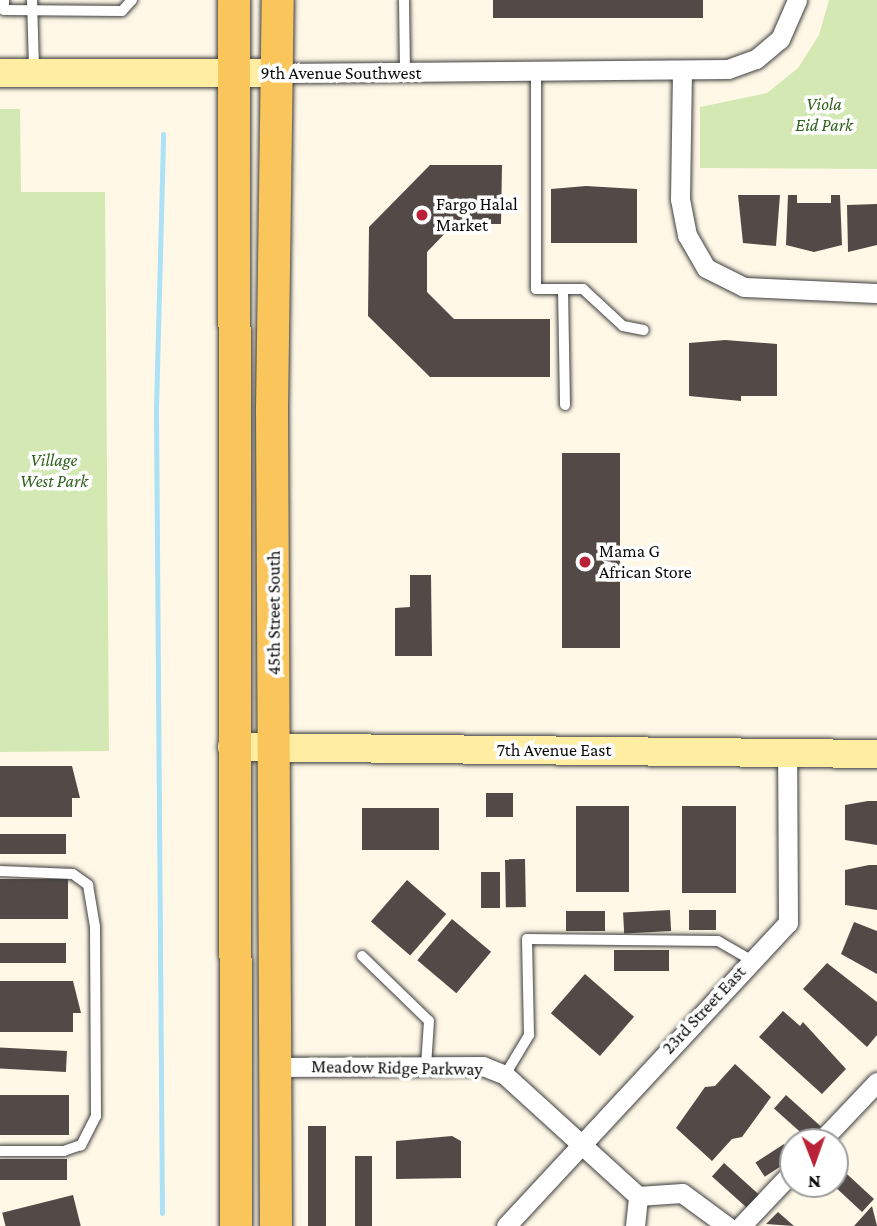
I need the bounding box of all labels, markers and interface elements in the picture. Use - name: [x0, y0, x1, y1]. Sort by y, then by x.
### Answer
- street label: 9th Avenue Southwest: [260, 62, 422, 84]
- park label: Viola Eid Park: [795, 94, 853, 136]
- place label: Fargo Halal Market: [436, 194, 518, 236]
- marker: Fargo Halal Market: [414, 207, 430, 223]
- park label: Village West Park: [20, 450, 88, 492]
- place label: Mama G African Store: [599, 541, 692, 584]
- street label: 45th Street South: [263, 551, 285, 675]
- marker: Mama G African Store: [577, 554, 593, 570]
- street label: 7th Avenue East: [497, 739, 611, 761]
- street label: 23rd Street East: [658, 961, 750, 1059]
- street label: Meadow Ridge Parkway: [311, 1056, 483, 1080]
- north arrow: [779, 1128, 849, 1198]
- text: N: [808, 1172, 821, 1193]

